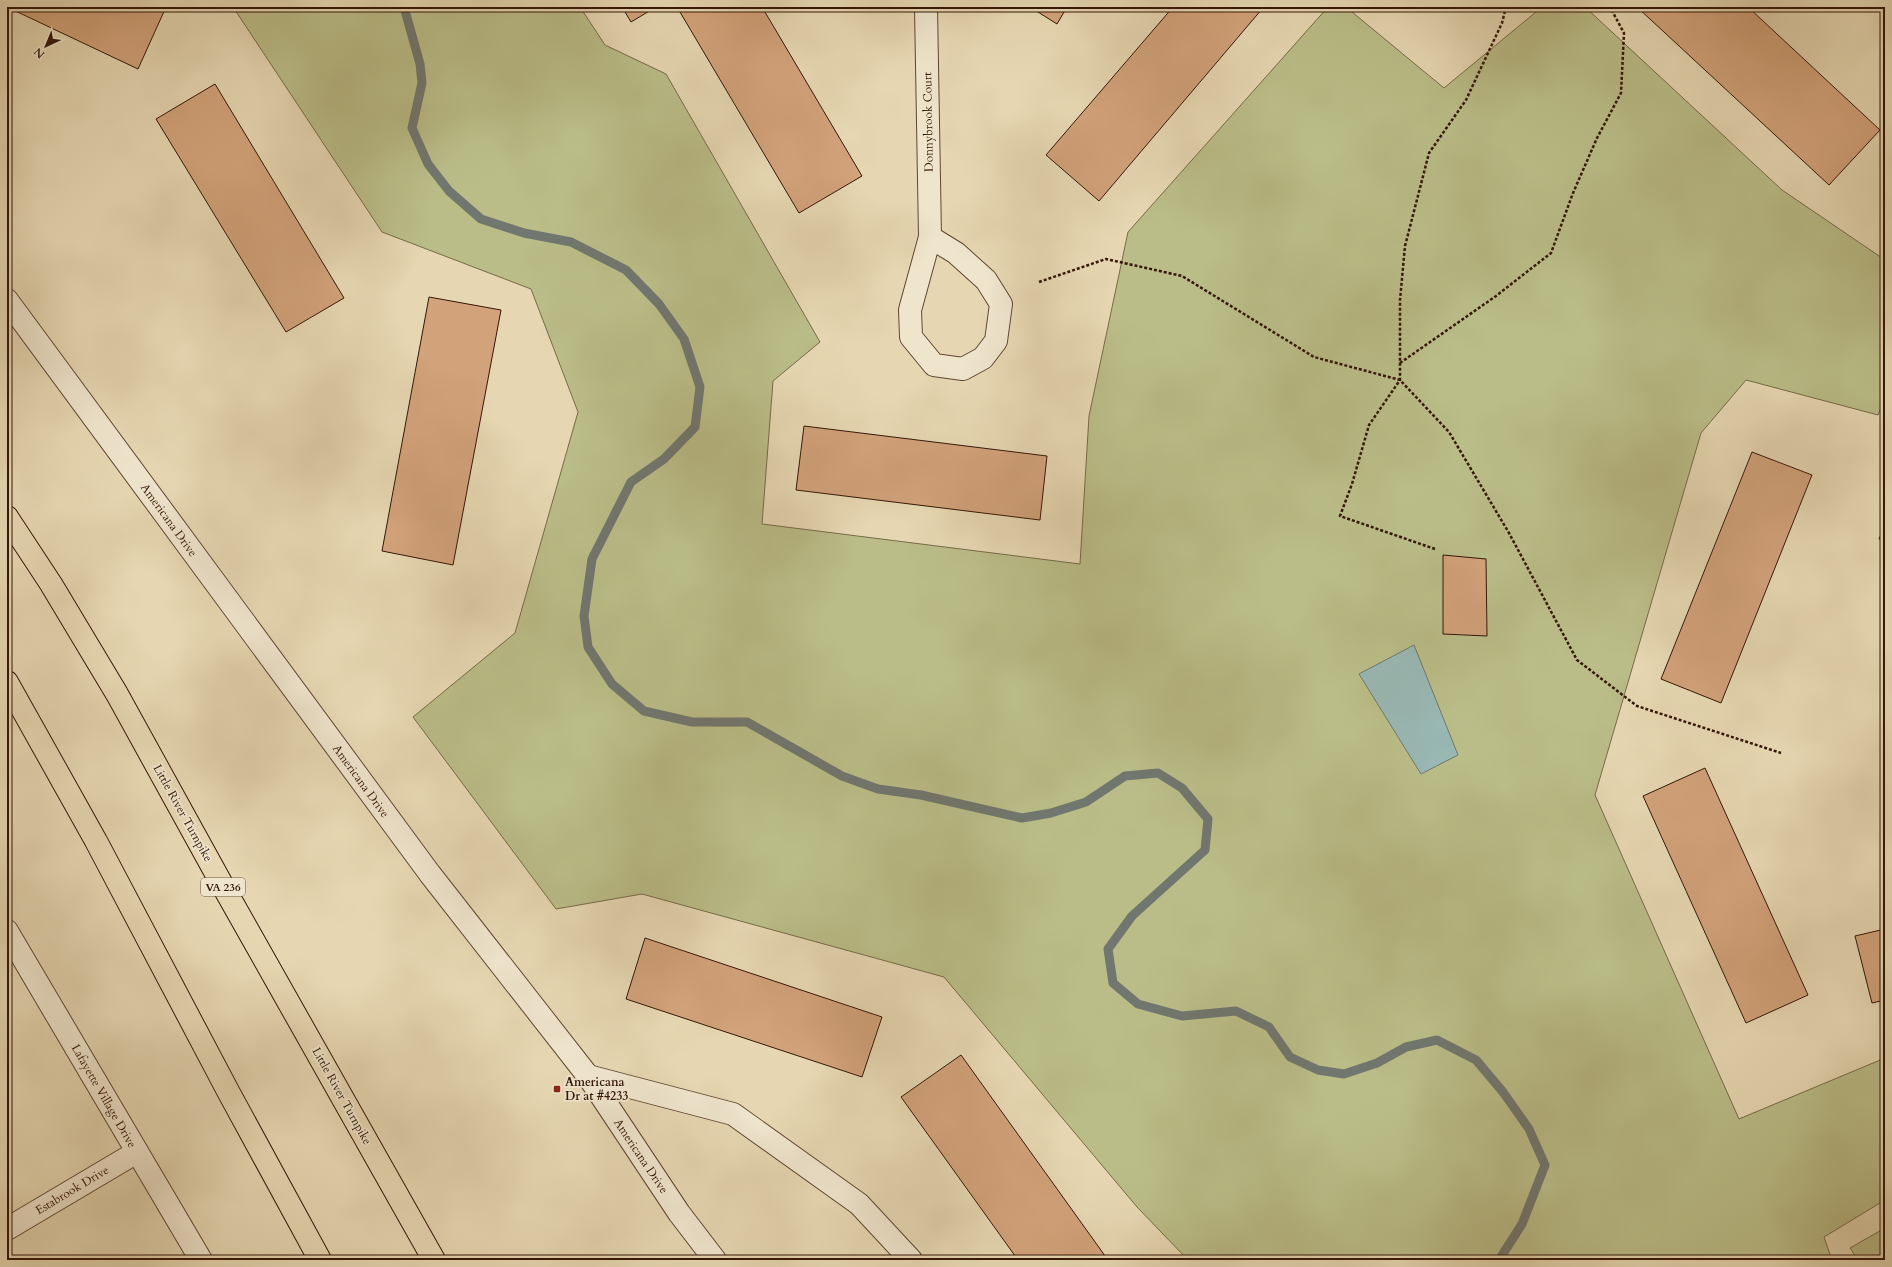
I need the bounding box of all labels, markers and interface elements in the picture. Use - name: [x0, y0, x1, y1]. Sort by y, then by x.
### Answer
- north arrow: [26, 26, 66, 66]
- text: N: [30, 44, 48, 62]
- street label: Donnybrook Court: [919, 72, 937, 172]
- street label: Americana Drive: [137, 480, 201, 560]
- street label: Americana Drive: [329, 741, 393, 821]
- street label: Little River Turnpike: [150, 761, 216, 865]
- road number: VA 236: [201, 878, 245, 896]
- street label: Lafayette Village Drive: [68, 1041, 140, 1151]
- street label: Little River Turnpike: [309, 1044, 375, 1148]
- place label: Americana Dr at #4233: [565, 1074, 629, 1104]
- marker: Americana Dr at #4233: [552, 1084, 562, 1094]
- street label: Americana Drive: [610, 1116, 672, 1196]
- street label: Estabrook Drive: [32, 1162, 112, 1218]

